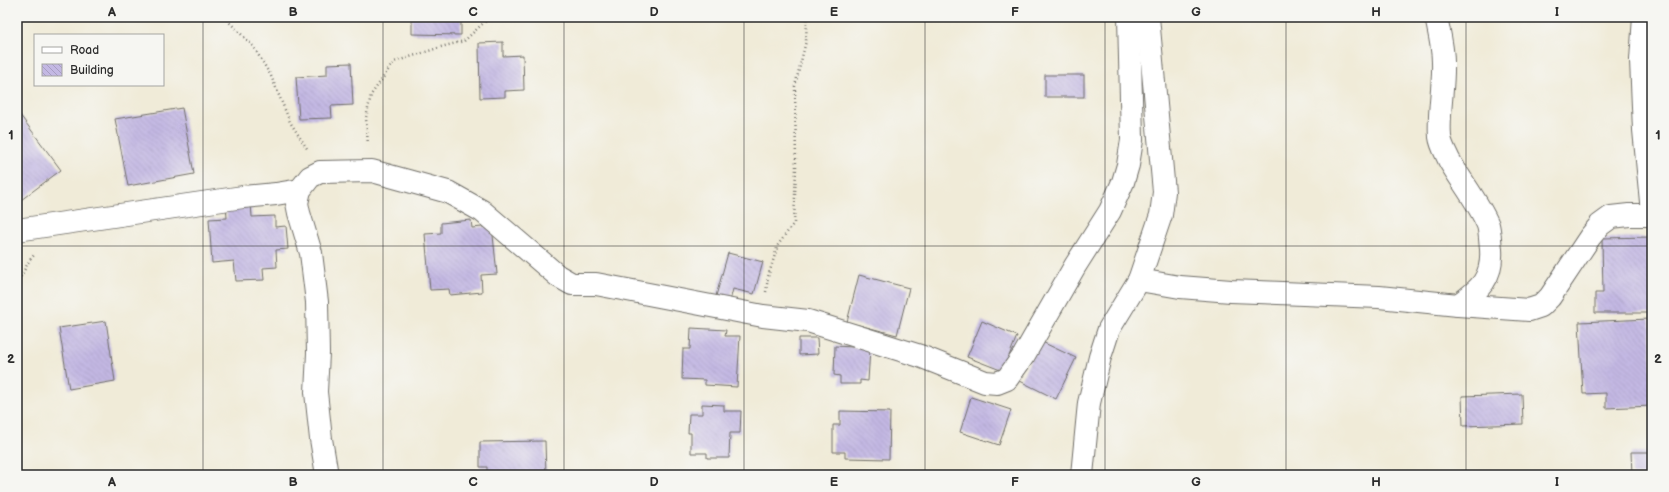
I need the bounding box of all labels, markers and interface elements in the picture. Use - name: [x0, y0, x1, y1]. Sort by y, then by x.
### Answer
- text: A: [107, 4, 116, 20]
- text: B: [288, 4, 298, 20]
- text: C: [468, 4, 478, 20]
- text: D: [649, 4, 659, 20]
- text: E: [830, 4, 839, 20]
- text: F: [1011, 4, 1019, 20]
- text: G: [1191, 4, 1201, 20]
- text: H: [1371, 4, 1381, 20]
- text: I: [1555, 4, 1559, 20]
- legend: [34, 34, 164, 86]
- text: Road: [70, 43, 99, 58]
- text: Building: [70, 63, 114, 78]
- text: 1: [8, 127, 14, 143]
- text: 1: [1655, 127, 1661, 143]
- text: 2: [7, 351, 15, 367]
- text: 2: [1654, 351, 1662, 367]
- text: A: [107, 474, 116, 490]
- text: B: [288, 474, 298, 490]
- text: C: [468, 474, 478, 490]
- text: D: [649, 474, 659, 490]
- text: E: [830, 474, 839, 490]
- text: F: [1011, 474, 1019, 490]
- text: G: [1191, 474, 1201, 490]
- text: H: [1371, 474, 1381, 490]
- text: I: [1555, 474, 1559, 490]

